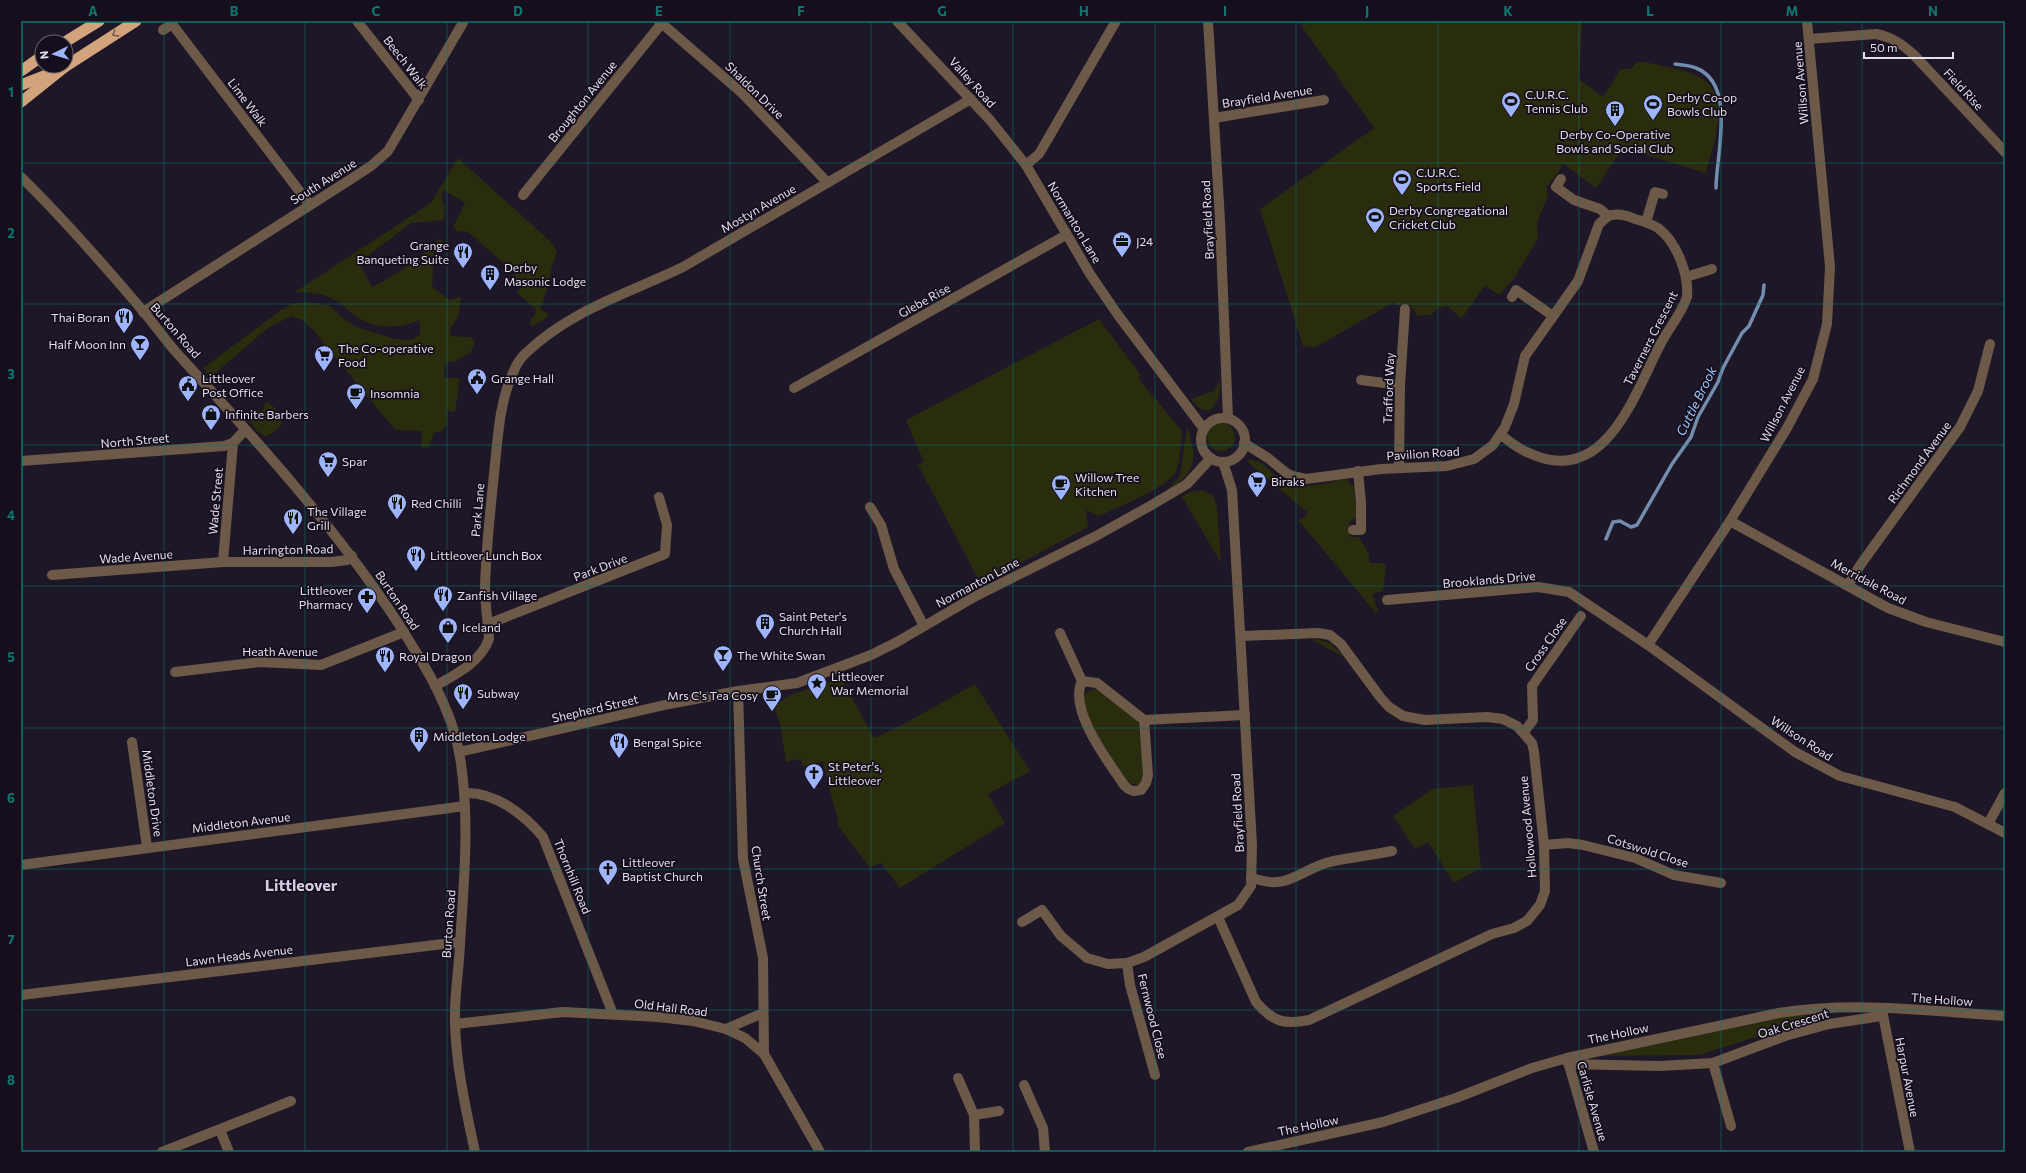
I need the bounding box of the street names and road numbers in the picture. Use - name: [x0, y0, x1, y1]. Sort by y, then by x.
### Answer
- street label: Beech Walk: [381, 33, 431, 92]
- street label: Willson Avenue: [1789, 41, 1811, 125]
- street label: Valley Road: [947, 54, 999, 110]
- street label: Broughton Avenue: [545, 57, 619, 145]
- street label: Shaldon Drive: [723, 59, 787, 121]
- street label: Field Rise: [1941, 65, 1987, 113]
- street label: Lime Walk: [225, 75, 271, 129]
- street label: Brayfield Avenue: [1221, 82, 1313, 110]
- street label: South Avenue: [287, 155, 359, 207]
- street label: Normanton Lane: [1045, 179, 1105, 265]
- street label: Brayfield Road: [1198, 180, 1216, 260]
- street label: Mostyn Avenue: [718, 181, 798, 235]
- street label: Glebe Rise: [896, 280, 952, 320]
- street label: Taverners Crescent: [1620, 288, 1680, 388]
- street label: Burton Road: [148, 300, 204, 360]
- street label: Trafford Way: [1380, 352, 1396, 424]
- street label: Willson Avenue: [1757, 364, 1807, 444]
- street label: Richmond Avenue: [1885, 418, 1953, 506]
- street label: North Street: [100, 430, 170, 450]
- street label: Pavilion Road: [1386, 443, 1460, 463]
- street label: Wade Street: [205, 467, 225, 535]
- street label: Park Lane: [468, 483, 486, 537]
- street label: Harrington Road: [243, 541, 333, 557]
- street label: Wade Avenue: [99, 546, 173, 566]
- street label: Park Drive: [571, 550, 629, 584]
- street label: Normanton Lane: [933, 554, 1021, 610]
- street label: Merridale Road: [1829, 555, 1909, 607]
- street label: Burton Road: [373, 568, 423, 632]
- street label: Brooklands Drive: [1442, 568, 1536, 590]
- street label: Cross Close: [1521, 614, 1569, 674]
- street label: Heath Avenue: [242, 644, 318, 658]
- street label: Shepherd Street: [550, 691, 640, 725]
- street label: Willson Road: [1768, 713, 1836, 763]
- street label: Middleton Drive: [140, 749, 166, 837]
- street label: Brayfield Road: [1228, 773, 1246, 853]
- street label: Hollowood Avenue: [1516, 775, 1538, 879]
- street label: Middleton Avenue: [191, 809, 291, 835]
- street label: Cotswold Close: [1606, 830, 1690, 870]
- street label: Thornhill Road: [552, 836, 594, 916]
- street label: Church Street: [749, 845, 775, 921]
- street label: Burton Road: [439, 889, 457, 959]
- street label: Lawn Heads Avenue: [185, 941, 293, 969]
- street label: Fernwood Close: [1136, 972, 1170, 1060]
- street label: The Hollow: [1911, 990, 1974, 1008]
- street label: Old Hall Road: [634, 996, 709, 1018]
- street label: Oak Crescent: [1756, 1006, 1830, 1040]
- street label: The Hollow: [1586, 1020, 1650, 1046]
- street label: Harpur Avenue: [1893, 1036, 1923, 1118]
- street label: Carlisle Avenue: [1575, 1059, 1611, 1143]
- street label: The Hollow: [1276, 1112, 1340, 1138]

